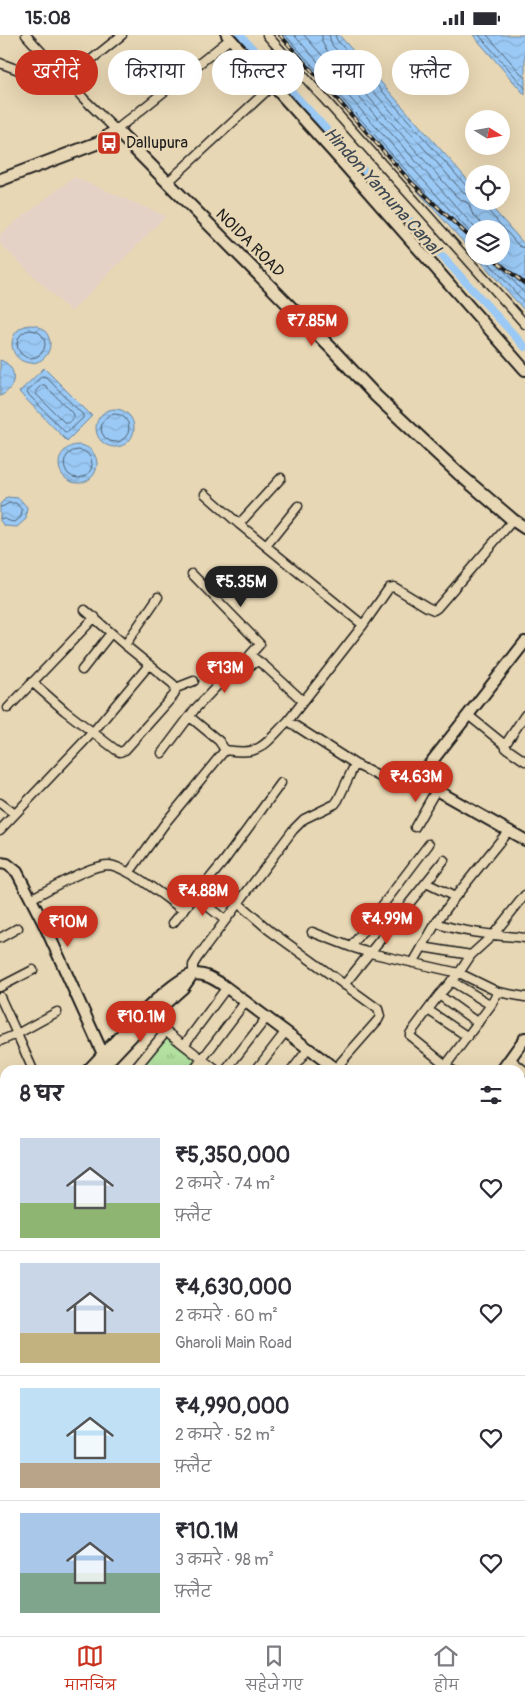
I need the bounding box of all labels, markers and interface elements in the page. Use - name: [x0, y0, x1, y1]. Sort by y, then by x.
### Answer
- text: 15:08: [25, 6, 70, 30]
- chip: खरीदें: [15, 50, 98, 95]
- chip: किराया: [108, 50, 202, 95]
- chip: फ़िल्टर: [212, 50, 304, 95]
- chip: नया: [314, 50, 382, 95]
- chip: फ़्लैट: [392, 50, 469, 95]
- north arrow: [465, 110, 510, 155]
- map controls: [465, 110, 510, 265]
- water label: Hindon Yamuna Canal: [319, 122, 447, 261]
- bus stop icon: Dallupura: [96, 130, 122, 156]
- place label: Dallupura: [126, 133, 188, 153]
- button: locate: [465, 165, 510, 210]
- street label: NOIDA ROAD: [211, 204, 289, 282]
- button: layers: [465, 220, 510, 265]
- pin: ₹7.85M: [271, 305, 353, 347]
- text: ₹7.85M: [287, 311, 337, 331]
- pin: ₹5.35M: [200, 565, 282, 608]
- text: ₹5.35M: [216, 572, 266, 592]
- pin: ₹13M: [195, 651, 255, 694]
- text: ₹13M: [207, 658, 243, 678]
- pin: ₹4.63M: [375, 761, 457, 803]
- text: ₹4.63M: [390, 767, 442, 787]
- pin: ₹4.88M: [162, 875, 244, 917]
- text: ₹4.88M: [178, 881, 228, 901]
- pin: ₹4.99M: [346, 903, 428, 945]
- pin: ₹10M: [38, 905, 98, 948]
- text: ₹4.99M: [362, 909, 412, 929]
- text: ₹10M: [49, 912, 87, 932]
- pin: ₹10.1M: [100, 1001, 182, 1043]
- text: ₹10.1M: [117, 1007, 165, 1027]
- text: 8 घर: [20, 1081, 63, 1108]
- icon: filters: [477, 1081, 505, 1109]
- text: ₹5,350,000: [175, 1142, 290, 1169]
- icon: home: [60, 1158, 120, 1218]
- text: 2 कमरे · 74 m²: [175, 1174, 275, 1194]
- icon: heart: [477, 1174, 505, 1202]
- text: फ़्लैट: [175, 1206, 211, 1226]
- text: ₹4,630,000: [175, 1274, 292, 1301]
- icon: home: [60, 1283, 120, 1343]
- icon: heart: [477, 1299, 505, 1327]
- text: 2 कमरे · 60 m²: [175, 1306, 278, 1326]
- text: Gharoli Main Road: [175, 1333, 292, 1353]
- text: ₹4,990,000: [175, 1393, 289, 1420]
- icon: home: [60, 1408, 120, 1468]
- icon: heart: [477, 1424, 505, 1452]
- text: 2 कमरे · 52 m²: [175, 1425, 275, 1445]
- text: फ़्लैट: [175, 1457, 211, 1477]
- text: ₹10.1M: [175, 1518, 238, 1545]
- icon: home: [60, 1533, 120, 1593]
- icon: heart: [477, 1549, 505, 1577]
- text: 3 कमरे · 98 m²: [175, 1550, 274, 1570]
- text: फ़्लैट: [175, 1582, 211, 1602]
- tab: मानचित्र: [65, 1642, 116, 1701]
- tab: सहेजे गए: [245, 1642, 303, 1701]
- tab: होम: [432, 1642, 460, 1701]

